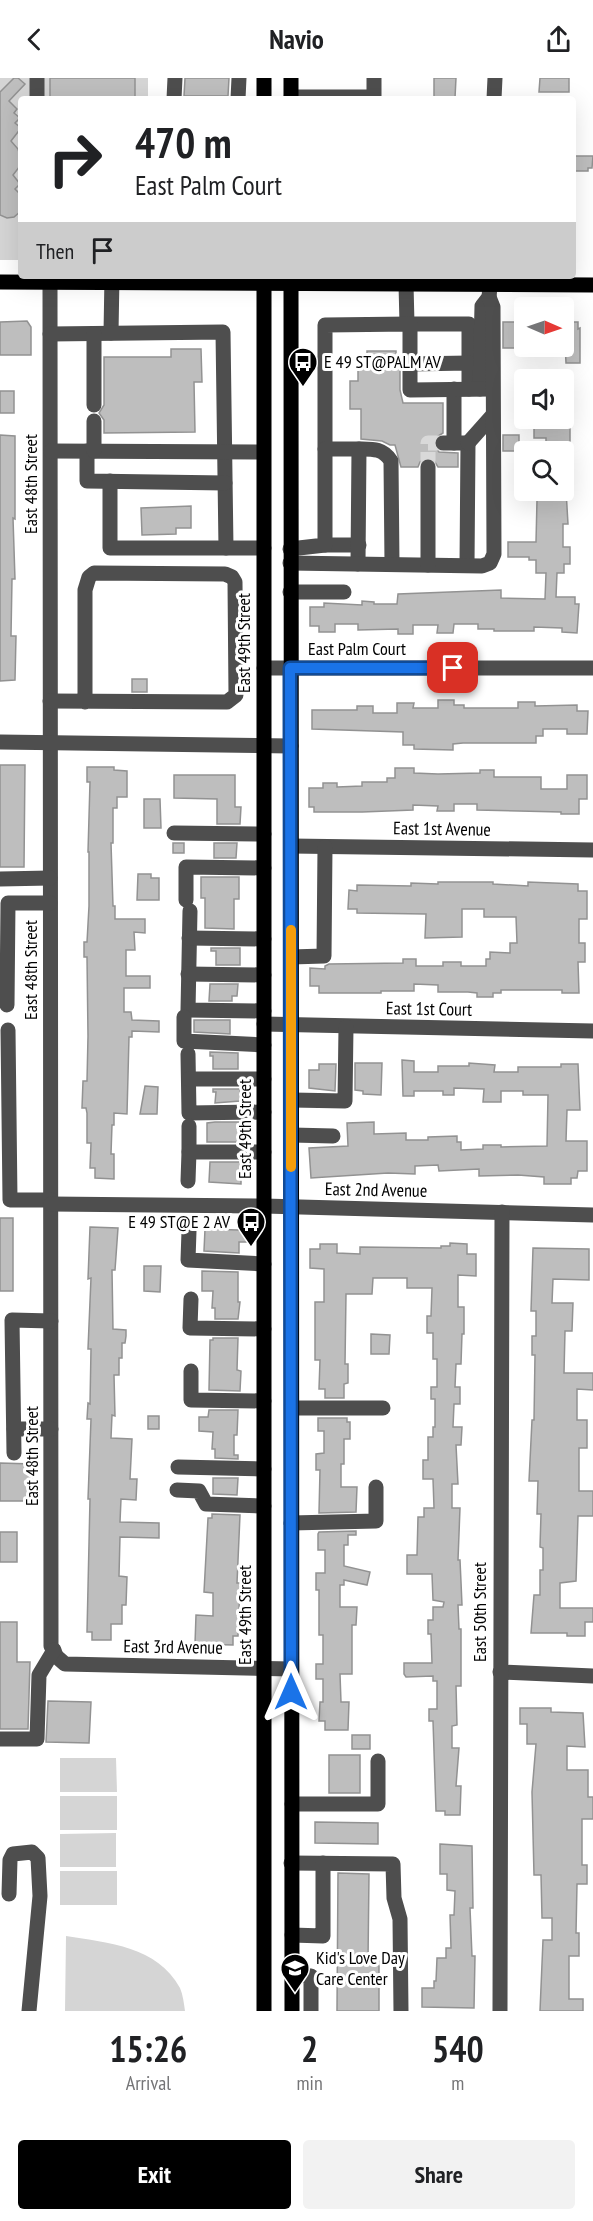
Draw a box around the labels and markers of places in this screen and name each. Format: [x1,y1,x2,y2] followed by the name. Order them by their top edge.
[287,346,319,388] bus stop icon: E 49 ST@PALM AV
[324,350,441,373] place label: E 49 ST@PALM AV
[427,642,478,693] pin
[235,1206,267,1248] bus stop icon: E 49 ST@E 2 AV
[128,1210,231,1233] place label: E 49 ST@E 2 AV
[316,1946,405,1990] place label: Kid's Love Day Care Center
[279,1952,311,1994] school or university icon: Kid's Love Day Care Center

